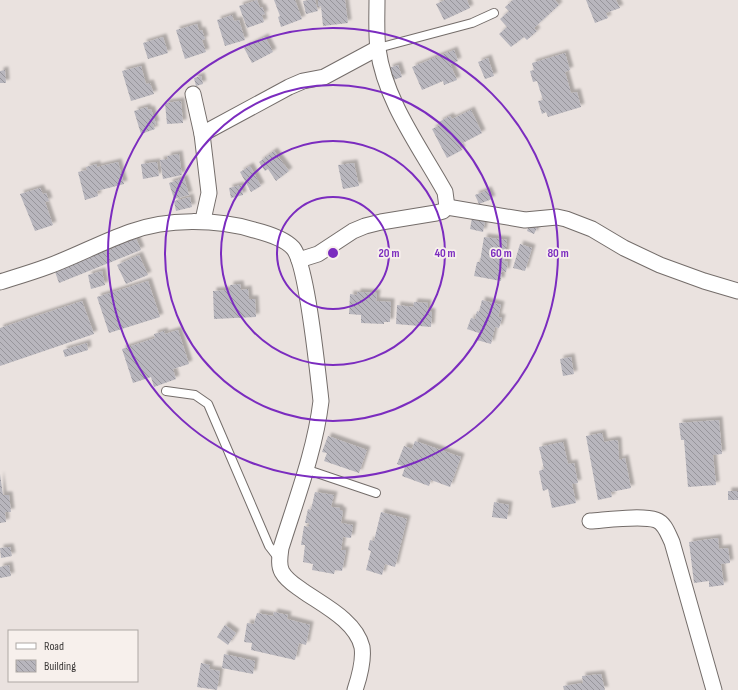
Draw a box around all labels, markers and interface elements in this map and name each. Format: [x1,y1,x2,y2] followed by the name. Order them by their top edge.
[326,246,340,260] centre of rings
[379,246,399,261] text: 20 m
[434,246,456,261] text: 40 m
[490,246,512,261] text: 60 m
[547,246,569,261] text: 80 m
[8,630,138,682] legend
[44,639,64,654] text: Road
[44,659,76,674] text: Building

